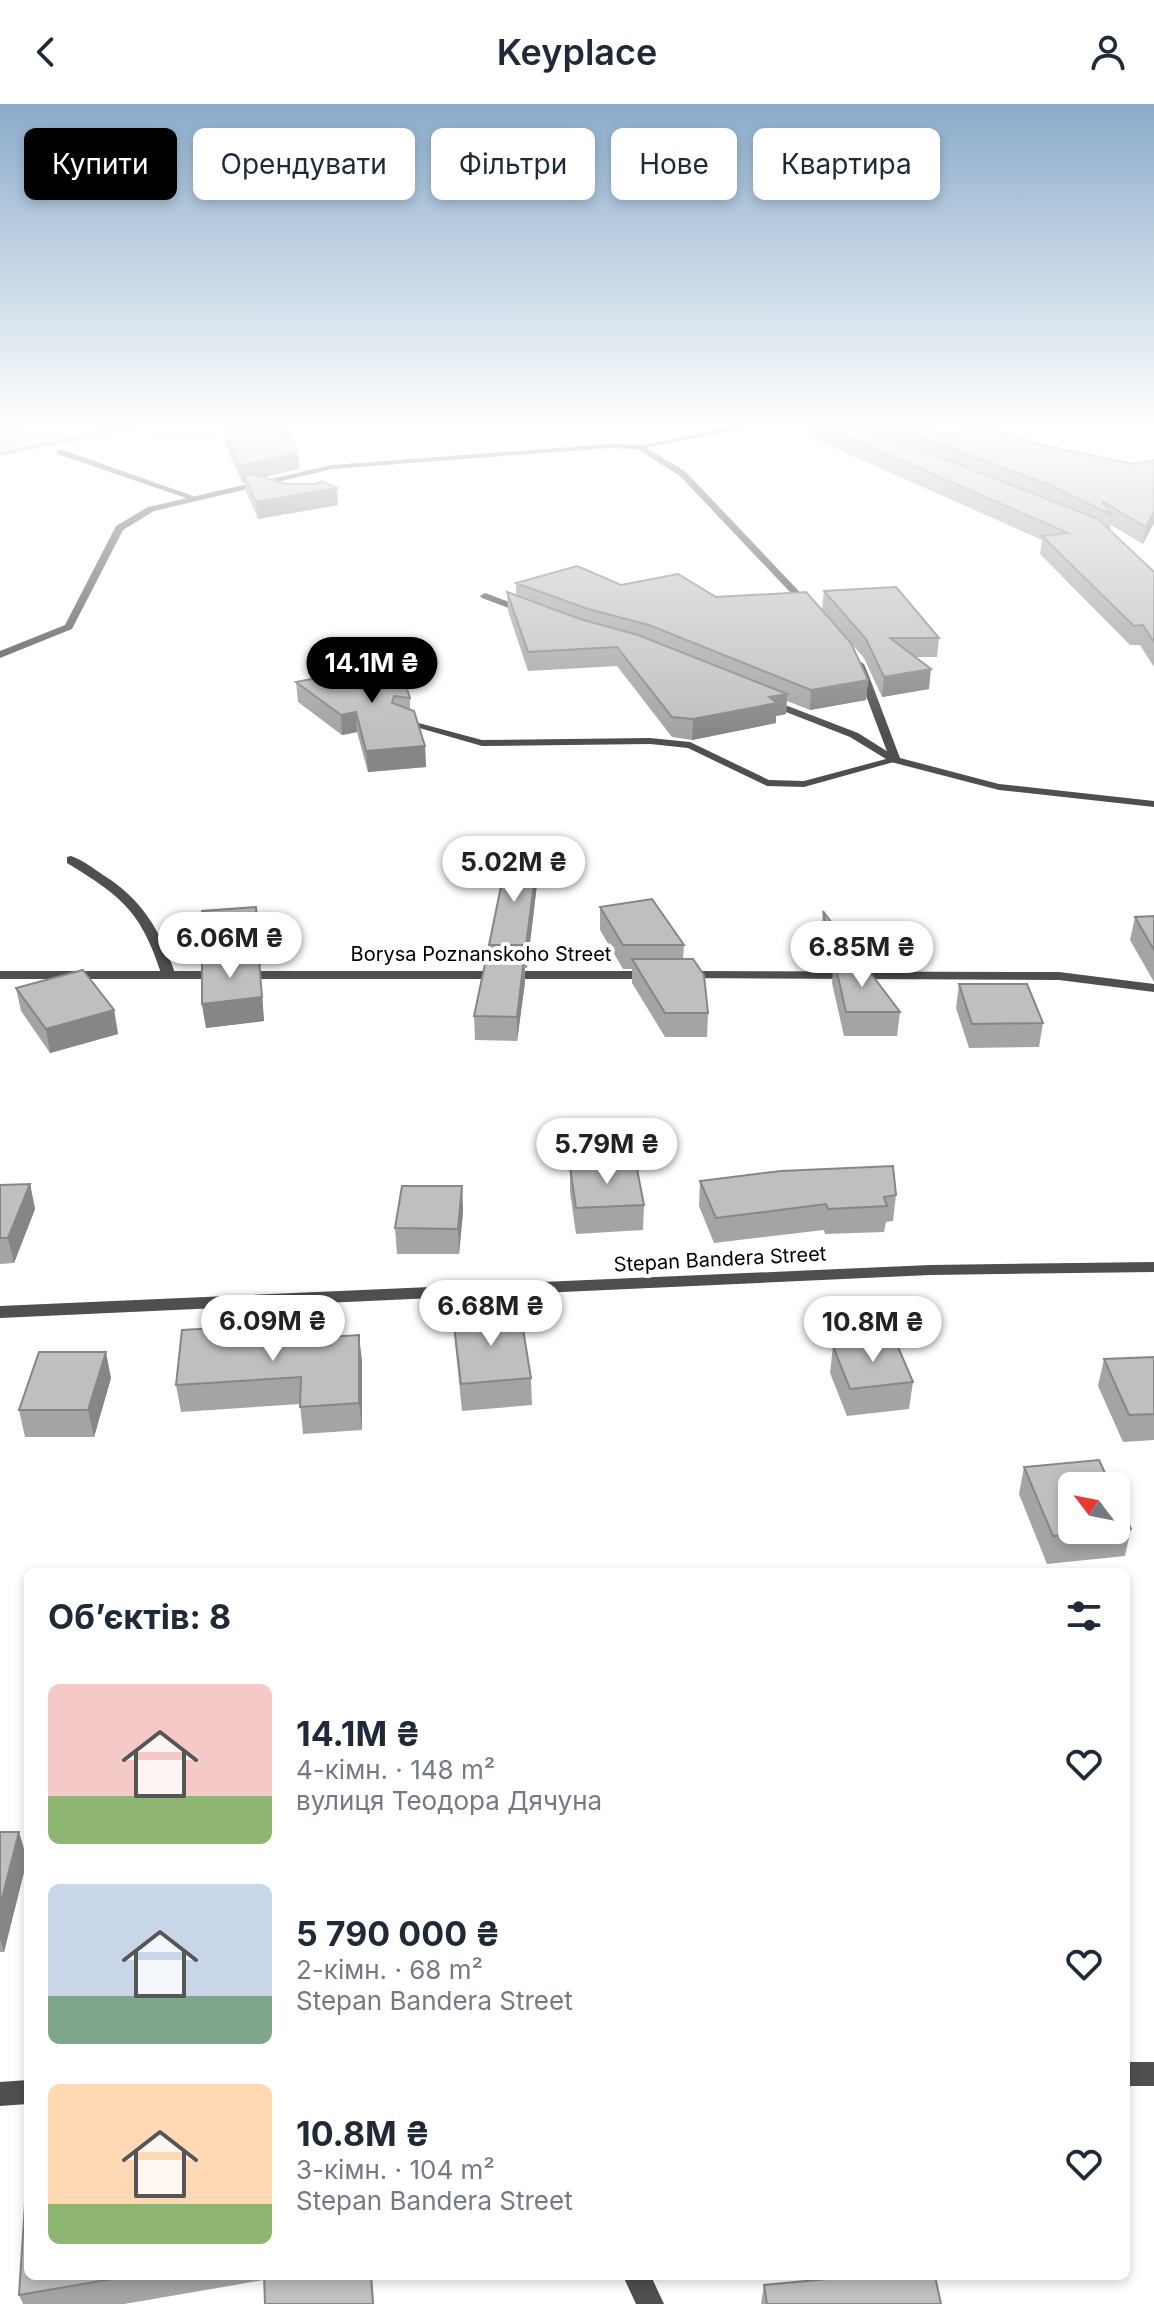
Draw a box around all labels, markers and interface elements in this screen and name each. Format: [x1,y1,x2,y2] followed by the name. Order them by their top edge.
[24,30,68,74] icon: back
[497,30,657,74] text: Keyplace
[1086,30,1130,74] icon: person
[24,128,177,200] chip: Купити
[193,128,415,200] chip: Орендувати
[431,128,595,200] chip: Фільтри
[611,128,737,200] chip: Нове
[753,128,940,200] chip: Квартира
[298,637,446,705] pin: 14.1M ₴
[324,647,420,678] text: 14.1M ₴
[440,836,588,904] pin: 5.02M ₴
[460,846,568,877] text: 5.02M ₴
[156,912,304,980] pin: 6.06M ₴
[788,921,936,989] pin: 6.85M ₴
[176,922,284,953] text: 6.06M ₴
[808,931,916,962] text: 6.85M ₴
[351,942,612,966] street label: Borysa Poznanskoho Street
[533,1118,681,1186] pin: 5.79M ₴
[554,1128,660,1159] text: 5.79M ₴
[613,1241,827,1277] street label: Stepan Bandera Street
[417,1280,565,1348] pin: 6.68M ₴
[437,1290,545,1321] text: 6.68M ₴
[199,1295,347,1363] pin: 6.09M ₴
[799,1296,947,1364] pin: 10.8M ₴
[219,1305,327,1336] text: 6.09M ₴
[822,1306,924,1337] text: 10.8M ₴
[1058,1472,1130,1544] north arrow
[1058,1472,1130,1544] map controls
[1062,1594,1106,1638] icon: filters
[48,1596,231,1637] text: Об’єктів: 8
[296,1713,420,1754] text: 14.1M ₴
[112,1716,208,1812] icon: home
[1062,1742,1106,1786] icon: heart
[296,1754,495,1785] text: 4-кімн. · 148 m²
[296,1785,602,1816] text: вулиця Теодора Дячуна
[296,1913,500,1954] text: 5 790 000 ₴
[112,1916,208,2012] icon: home
[1062,1942,1106,1986] icon: heart
[296,1954,483,1985] text: 2-кімн. · 68 m²
[296,1985,573,2016] text: Stepan Bandera Street
[296,2113,430,2154] text: 10.8M ₴
[112,2116,208,2212] icon: home
[1062,2142,1106,2186] icon: heart
[296,2154,495,2185] text: 3-кімн. · 104 m²
[296,2185,573,2216] text: Stepan Bandera Street

